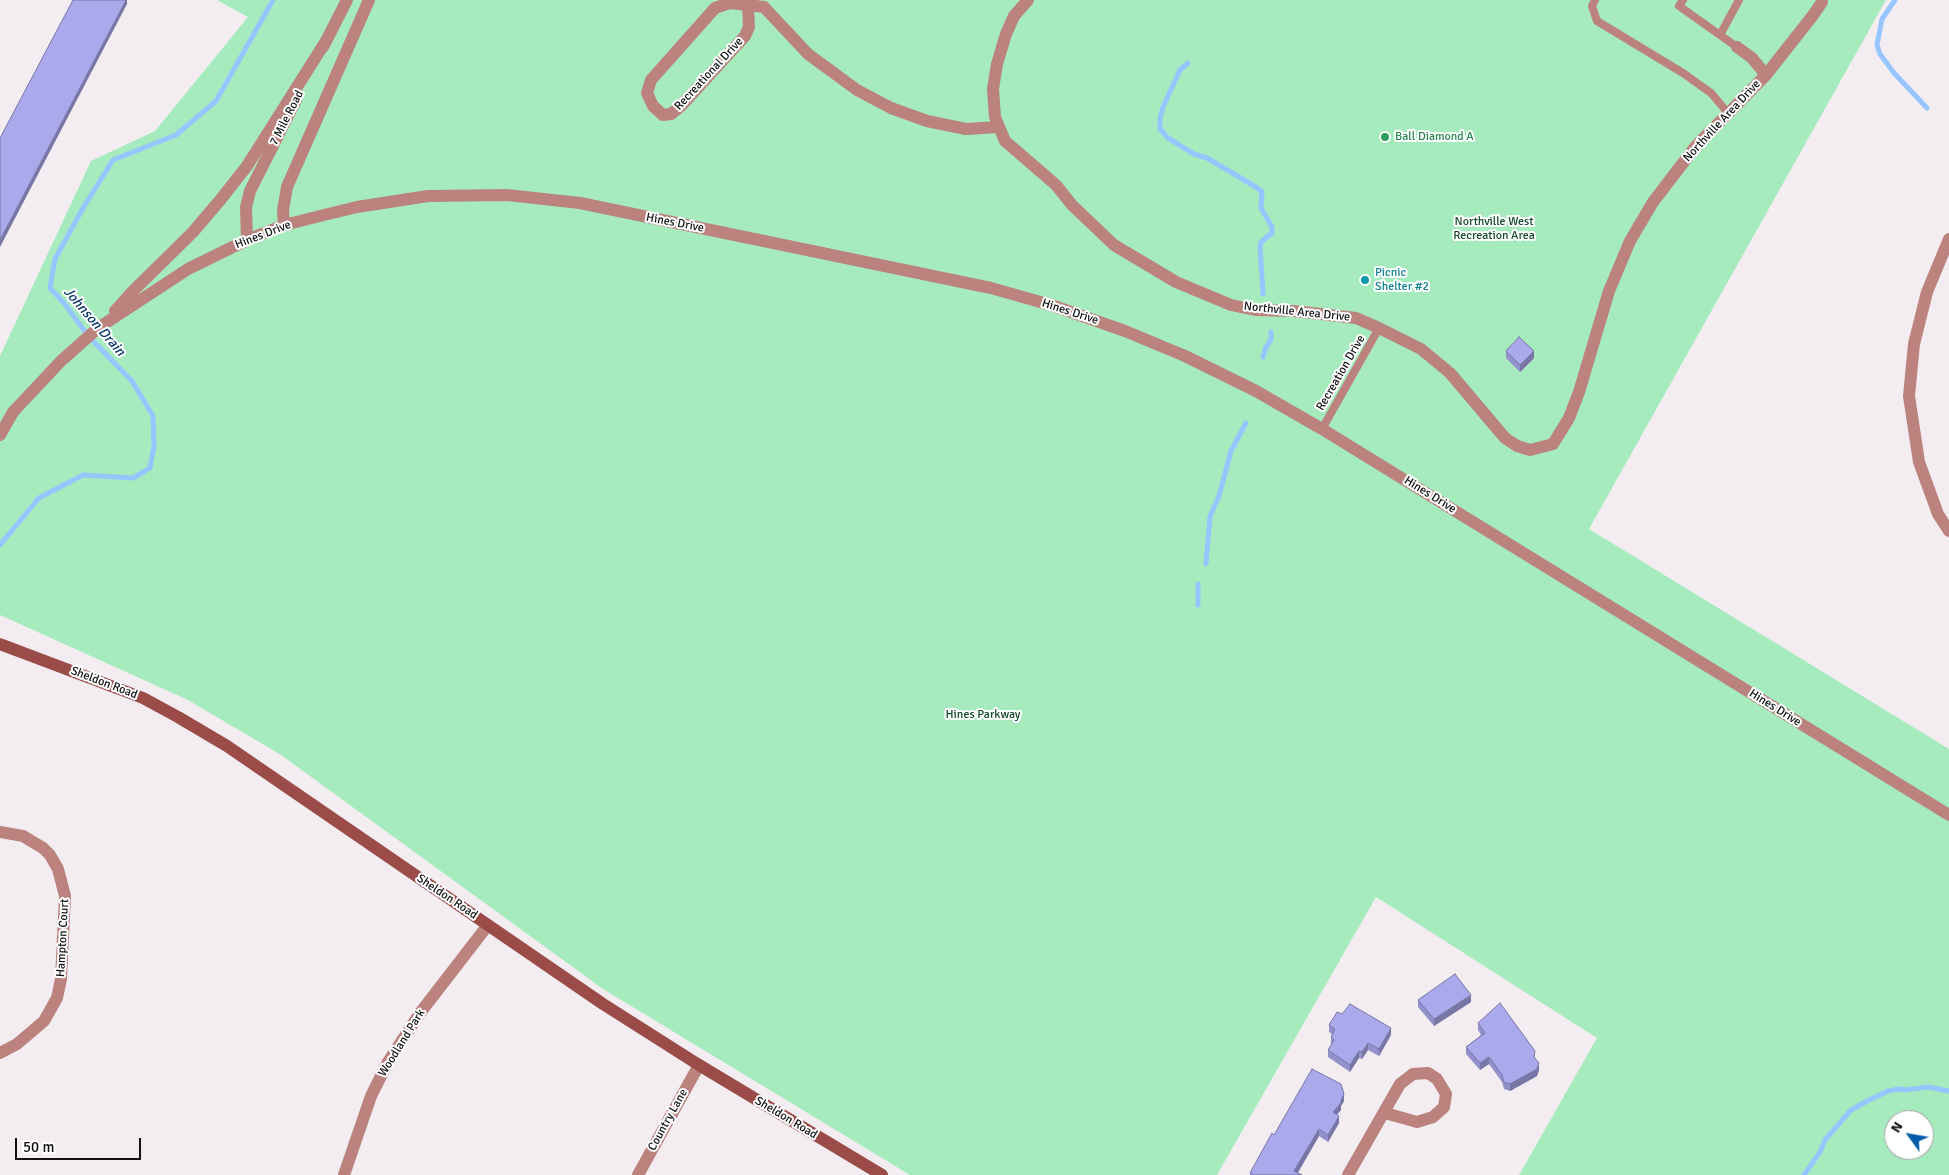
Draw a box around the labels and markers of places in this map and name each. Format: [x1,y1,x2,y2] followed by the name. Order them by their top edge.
[1395,130,1474,144] place label: Ball Diamond A
[1379,131,1391,143] marker: Ball Diamond A
[1375,266,1429,294] place label: Picnic Shelter #2
[1359,274,1371,286] marker: Picnic Shelter #2

